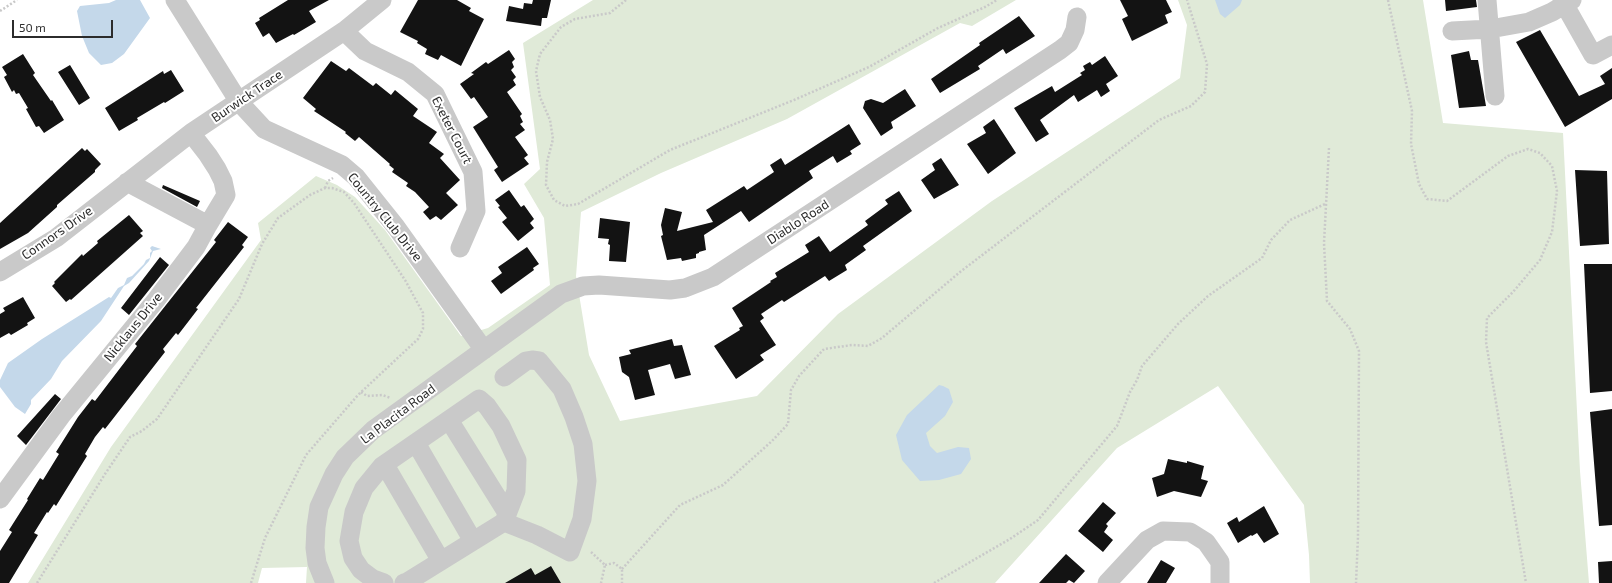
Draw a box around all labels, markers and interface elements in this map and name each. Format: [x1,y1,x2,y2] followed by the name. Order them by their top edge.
[14,12,115,38] scale bar
[19,20,46,34] text: 50 m
[208,66,286,126] street label: Burwick Trace
[428,94,476,166] street label: Exeter Court
[344,170,426,264] street label: Country Club Drive
[764,196,832,248] street label: Diablo Road
[19,203,95,263] street label: Connors Drive
[100,289,166,365] street label: Nicklaus Drive
[357,381,439,447] street label: La Placita Road

